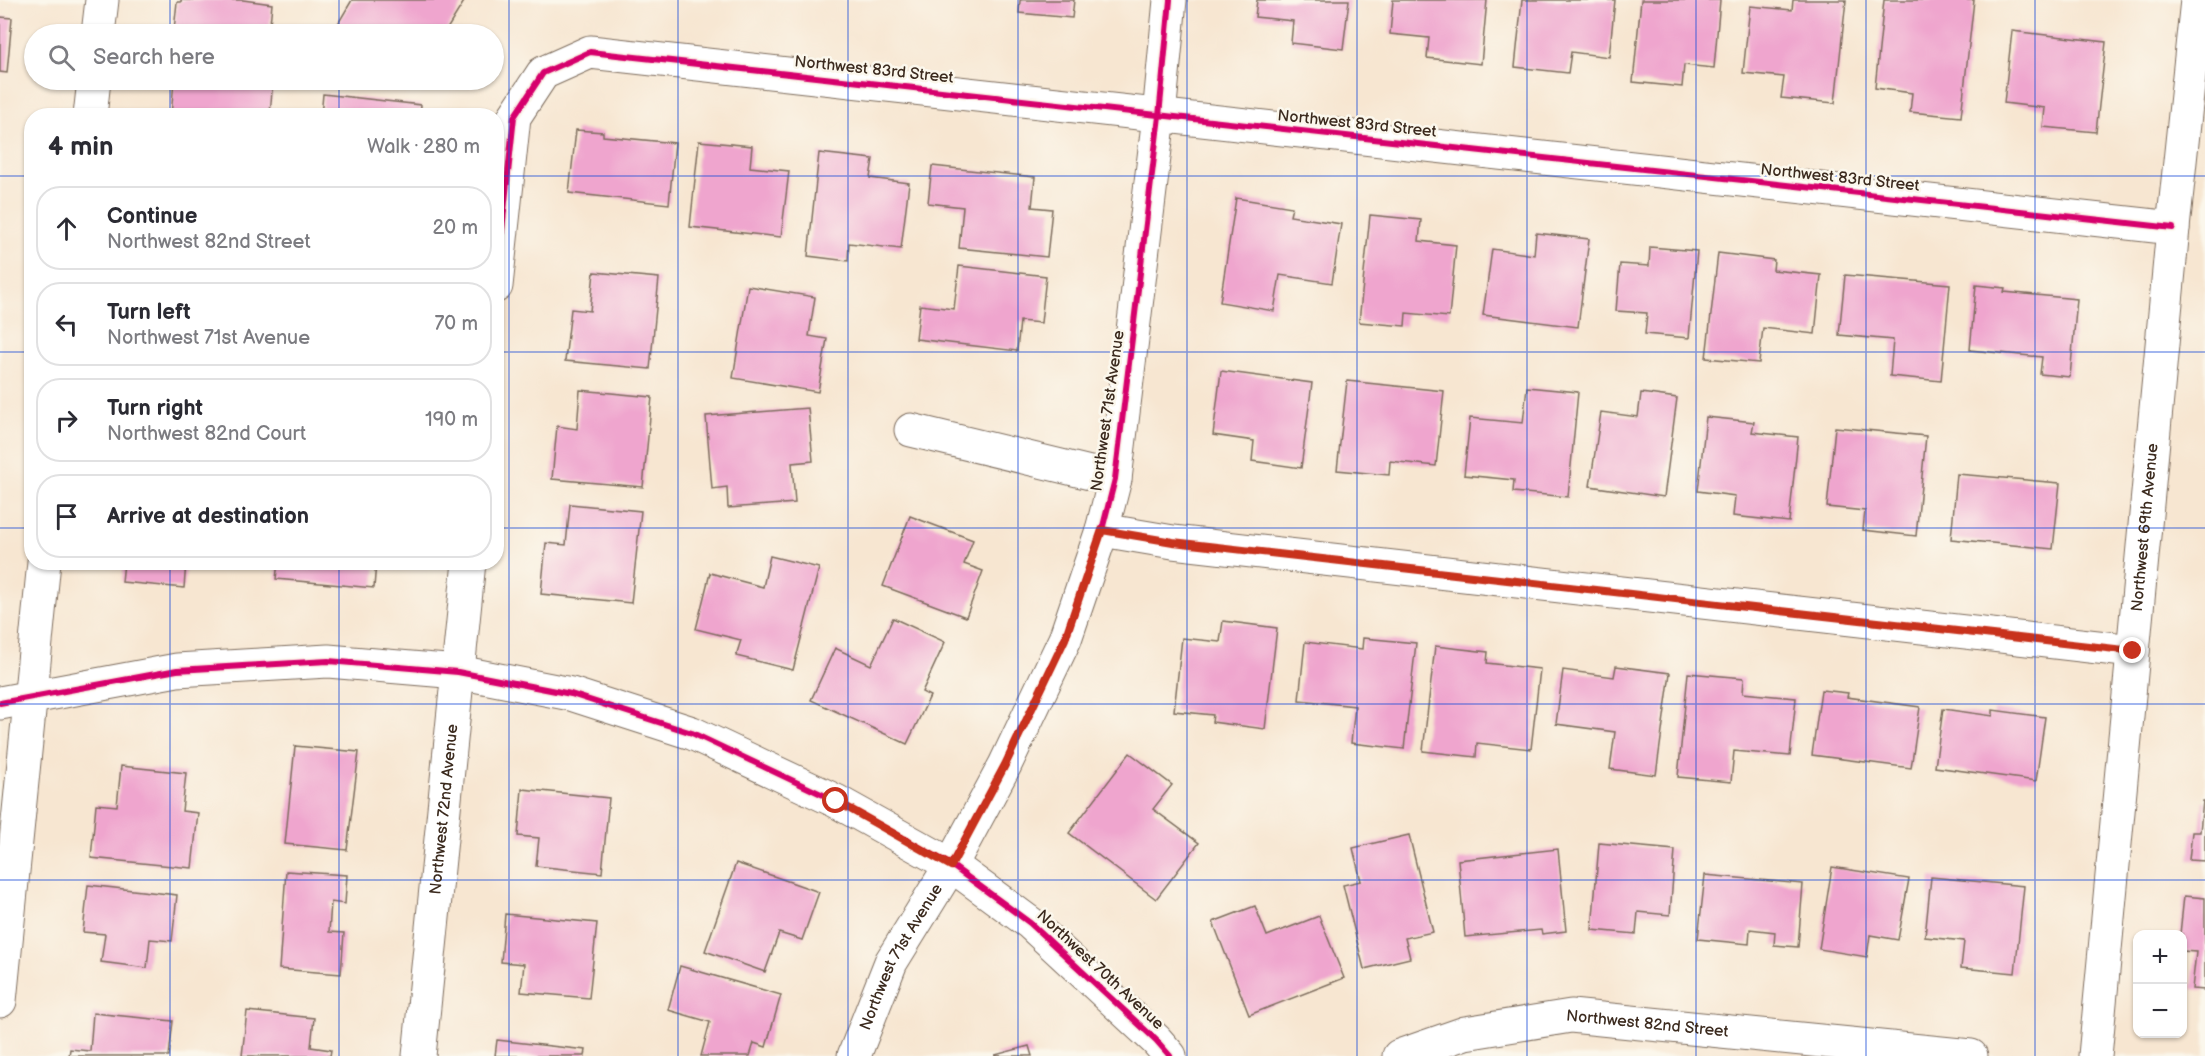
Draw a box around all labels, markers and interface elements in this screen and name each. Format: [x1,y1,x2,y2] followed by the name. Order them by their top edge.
[24,24,504,90] search box
[45,41,78,74] icon: search
[93,44,215,71] text: Search here
[794,52,954,88] street label: Northwest 83rd Street
[1277,106,1437,142] street label: Northwest 83rd Street
[48,132,113,163] text: 4 min
[367,135,480,159] text: Walk · 280 m
[1760,160,1920,196] street label: Northwest 83rd Street
[107,203,197,230] text: Continue
[50,212,83,245] icon: ahead
[433,216,478,240] text: 20 m
[107,230,311,254] text: Northwest 82nd Street
[107,299,191,326] text: Turn left
[50,308,83,341] icon: left
[434,312,478,336] text: 70 m
[107,326,310,350] text: Northwest 71st Avenue
[1087,329,1129,493] street label: Northwest 71st Avenue
[107,395,203,422] text: Turn right
[50,404,83,437] icon: right
[425,408,478,432] text: 190 m
[107,422,306,446] text: Northwest 82nd Court
[2127,442,2162,612] street label: Northwest 69th Avenue
[50,500,83,533] icon: arrive
[107,503,309,530] text: Arrive at destination
[2119,637,2145,663] route end
[426,723,462,895] street label: Northwest 72nd Avenue
[822,787,848,813] route start
[856,880,947,1033] street label: Northwest 71st Avenue
[1033,906,1168,1034] street label: Northwest 70th Avenue
[2133,930,2187,1038] map controls
[2133,930,2187,984] button: +
[2133,984,2187,1038] button: −
[1565,1006,1730,1041] street label: Northwest 82nd Street

